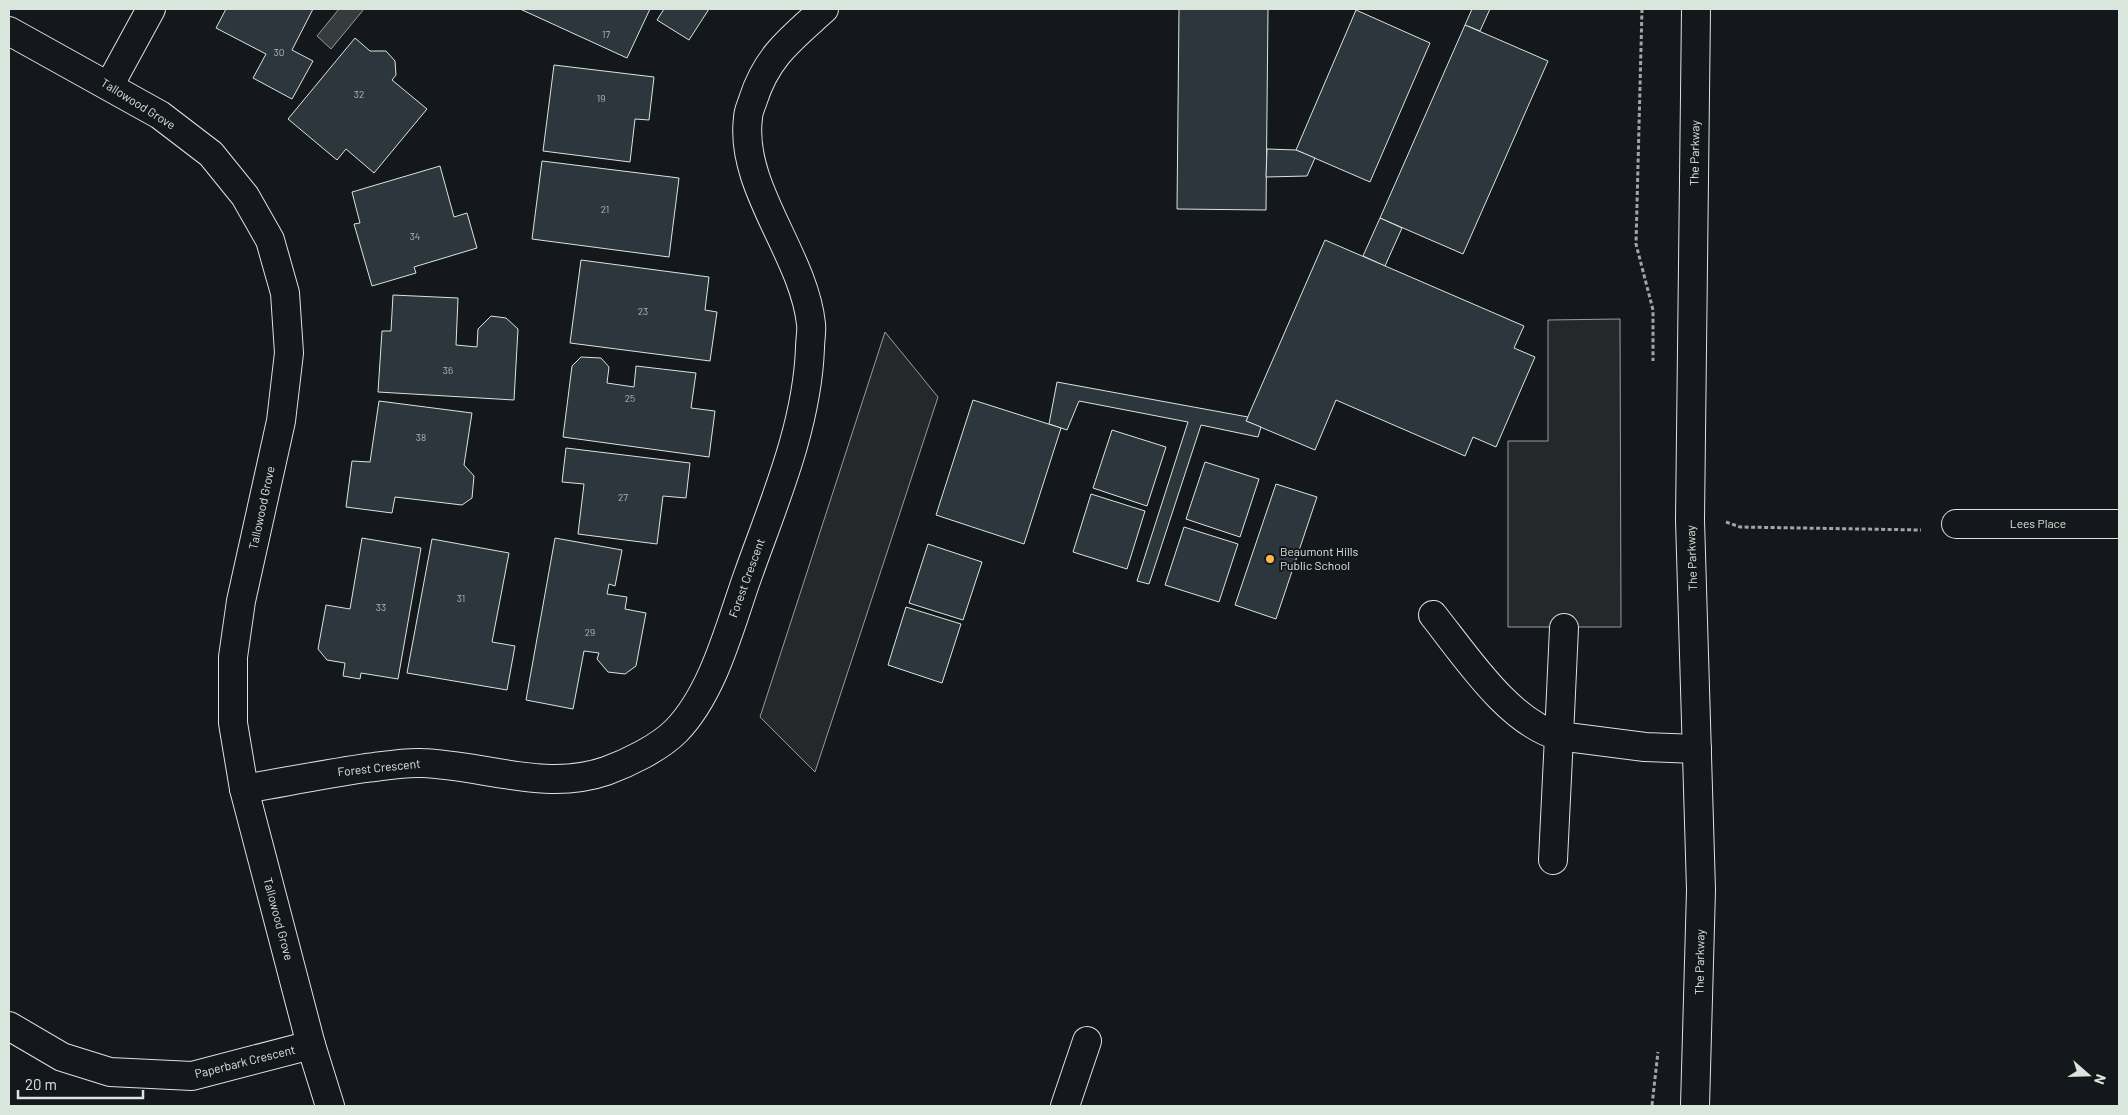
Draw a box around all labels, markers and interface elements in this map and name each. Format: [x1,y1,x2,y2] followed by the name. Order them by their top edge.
[602,28,610,40] house number: 17
[274,46,284,58] house number: 30
[99,75,178,132] street label: Tallowood Grove
[354,88,364,100] house number: 32
[597,92,605,104] house number: 19
[1686,120,1702,186] street label: The Parkway
[601,203,609,215] house number: 21
[410,230,420,242] house number: 34
[638,305,648,317] house number: 23
[443,364,453,376] house number: 36
[625,392,635,404] house number: 25
[416,431,426,443] house number: 38
[245,465,277,551] street label: Tallowood Grove
[618,491,628,503] house number: 27
[2010,516,2066,530] street label: Lees Place
[1683,524,1699,591] street label: The Parkway
[725,536,767,619] street label: Forest Crescent
[1280,544,1358,572] place label: Beaumont Hills Public School
[1264,553,1276,565] marker: Beaumont Hills Public School
[457,592,465,604] house number: 31
[376,601,386,613] house number: 33
[585,626,595,638] house number: 29
[337,756,421,778] street label: Forest Crescent
[261,876,297,962] street label: Tallowood Grove
[1691,929,1707,995] street label: The Parkway
[193,1042,296,1080] street label: Paperbark Crescent
[2063,1050,2113,1100] north arrow
[18,1068,142,1100] scale bar
[2091,1072,2110,1087] text: N
[25,1075,57,1093] text: 20 m

